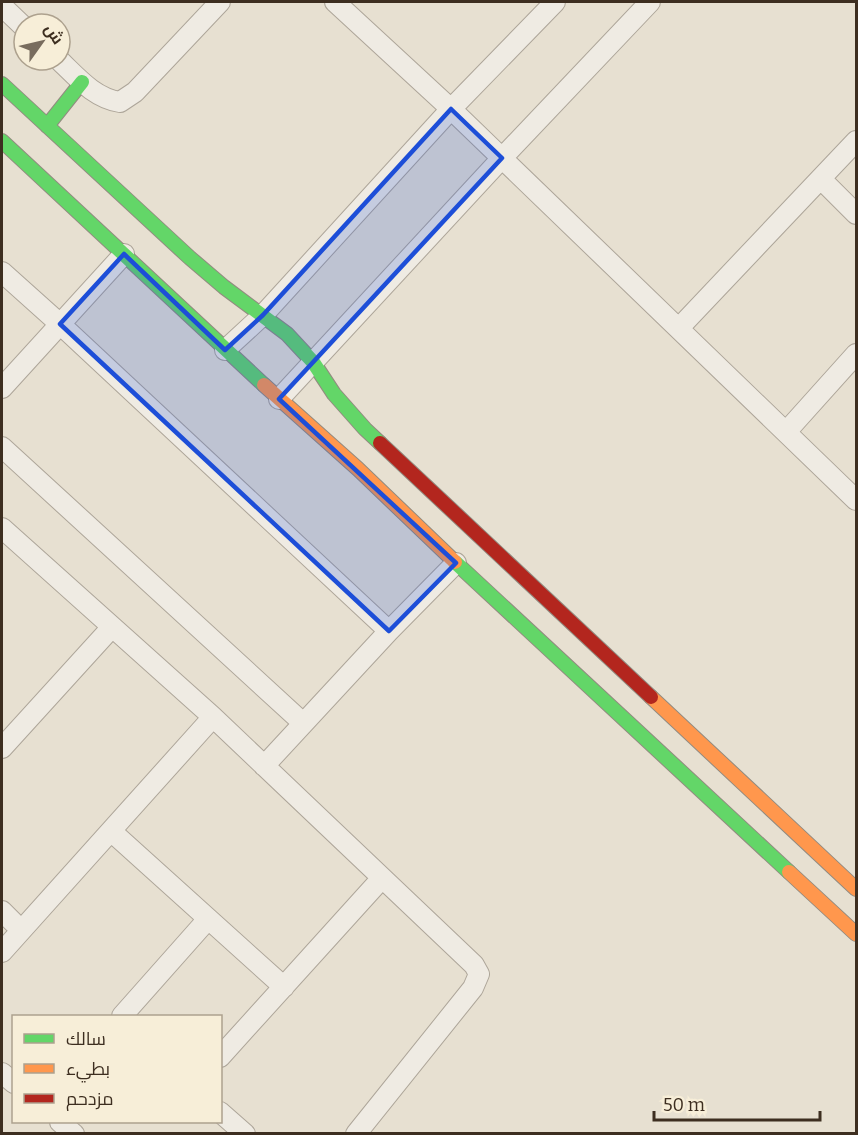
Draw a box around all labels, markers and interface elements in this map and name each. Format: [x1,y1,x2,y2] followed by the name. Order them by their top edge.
[12,12,72,72] north arrow
[40,20,68,48] text: ش
[12,1015,222,1123] legend
[66,1028,106,1050] text: سالك
[66,1058,110,1083] text: بطيء
[654,1084,820,1122] scale bar
[66,1088,114,1111] text: مزدحم
[663,1094,705,1116] text: 50 m

